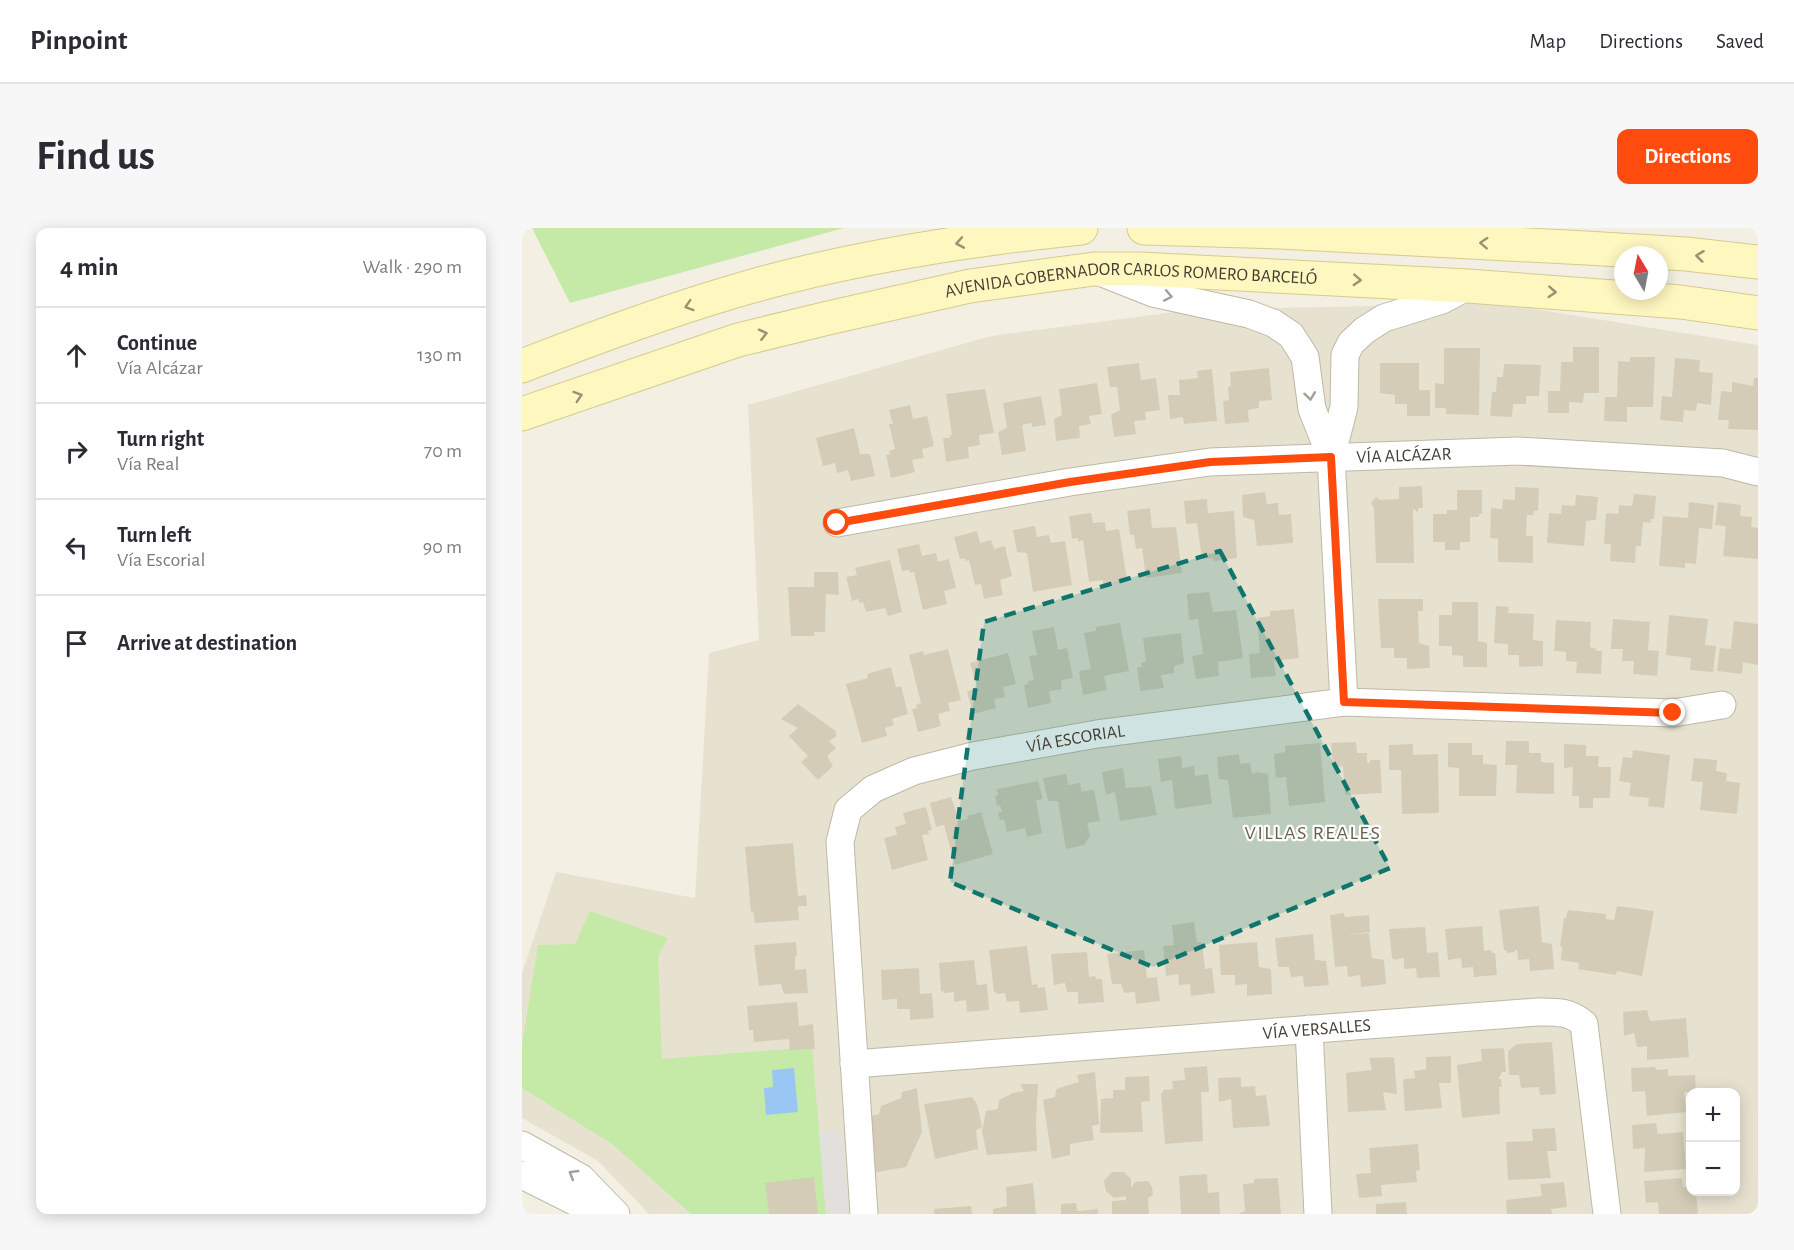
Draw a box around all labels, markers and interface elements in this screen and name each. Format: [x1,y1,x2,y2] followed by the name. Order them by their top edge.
[30,27,128,55] text: Pinpoint
[1530,31,1566,52] text: Map
[1599,31,1683,52] text: Directions
[1716,31,1764,52] text: Saved
[1617,129,1758,184] button: Directions
[36,135,155,177] text: Find us
[956,236,966,249] one-way arrow
[1480,236,1489,249] one-way arrow
[1614,246,1668,300] north arrow
[1695,250,1704,262] one-way arrow
[60,254,119,280] text: 4 min
[362,257,462,277] text: Walk · 290 m
[943,260,1318,301] street label: AVENIDA GOBERNADOR CARLOS ROMERO BARCELÓ
[1353,274,1362,287] one-way arrow
[1547,286,1556,299] one-way arrow
[1163,289,1173,302] one-way arrow
[684,299,695,311] one-way arrow
[757,329,767,342] one-way arrow
[117,332,197,354] text: Continue
[60,339,93,372] icon: ahead
[417,345,462,365] text: 130 m
[117,358,203,378] text: Vía Alcázar
[572,390,583,403] one-way arrow
[1303,391,1316,400] one-way arrow
[117,428,204,450] text: Turn right
[60,435,93,468] icon: right
[424,441,462,461] text: 70 m
[1356,443,1452,467] street label: VÍA ALCÁZAR
[117,454,179,474] text: Vía Real
[823,509,849,535] route start
[117,524,191,546] text: Turn left
[60,531,93,564] icon: left
[423,537,462,557] text: 90 m
[117,550,206,570] text: Vía Escorial
[60,627,93,660] icon: arrive
[117,632,297,654] text: Arrive at destination
[1659,699,1685,725] route end
[1025,722,1126,756] street label: VÍA ESCORIAL
[1245,823,1381,843] district label: VILLAS REALES
[1262,1017,1371,1043] street label: VÍA VERSALLES
[1686,1088,1740,1196] map controls
[1686,1088,1740,1142] button: +
[1686,1142,1740,1196] button: −
[569,1170,579,1182] one-way arrow

